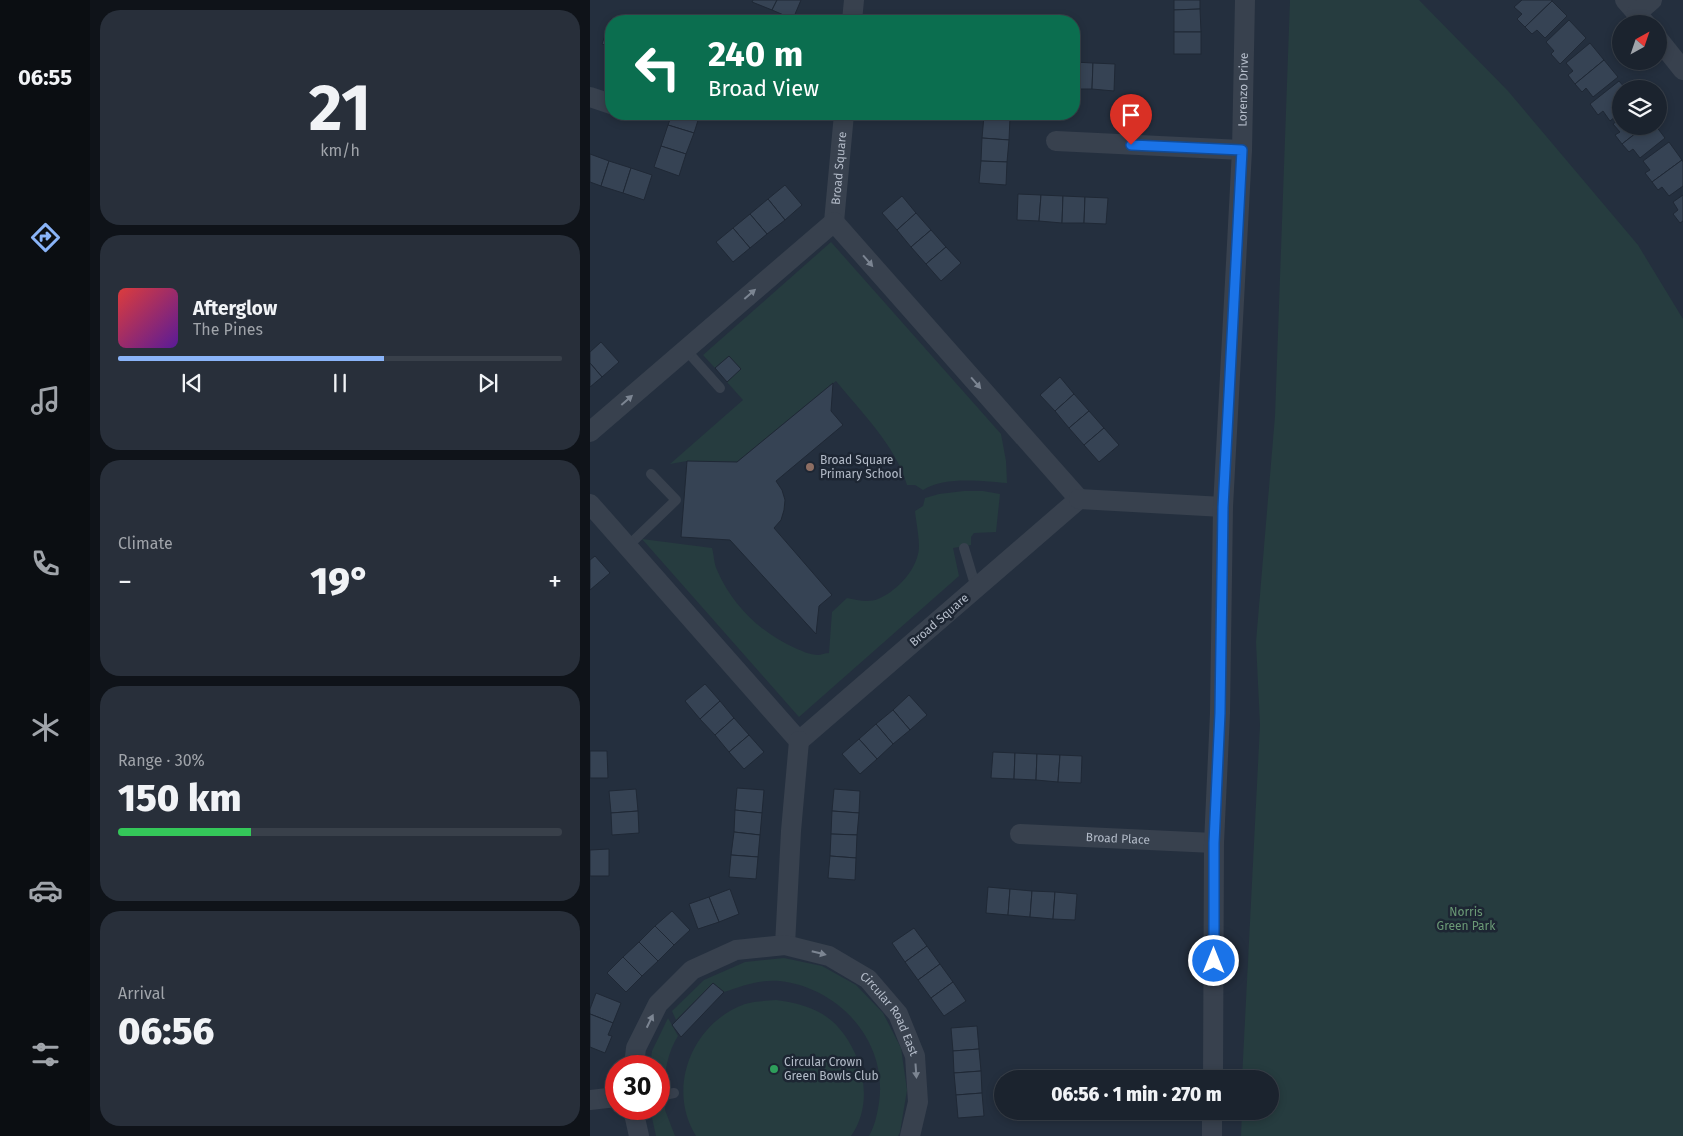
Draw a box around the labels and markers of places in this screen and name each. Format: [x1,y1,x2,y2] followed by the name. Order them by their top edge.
[1110,94,1152,145] pin
[820,453,903,481] place label: Broad Square Primary School
[804,461,816,473] marker: Broad Square Primary School
[784,1055,879,1083] place label: Circular Crown Green Bowls Club
[768,1063,780,1075] marker: Circular Crown Green Bowls Club

